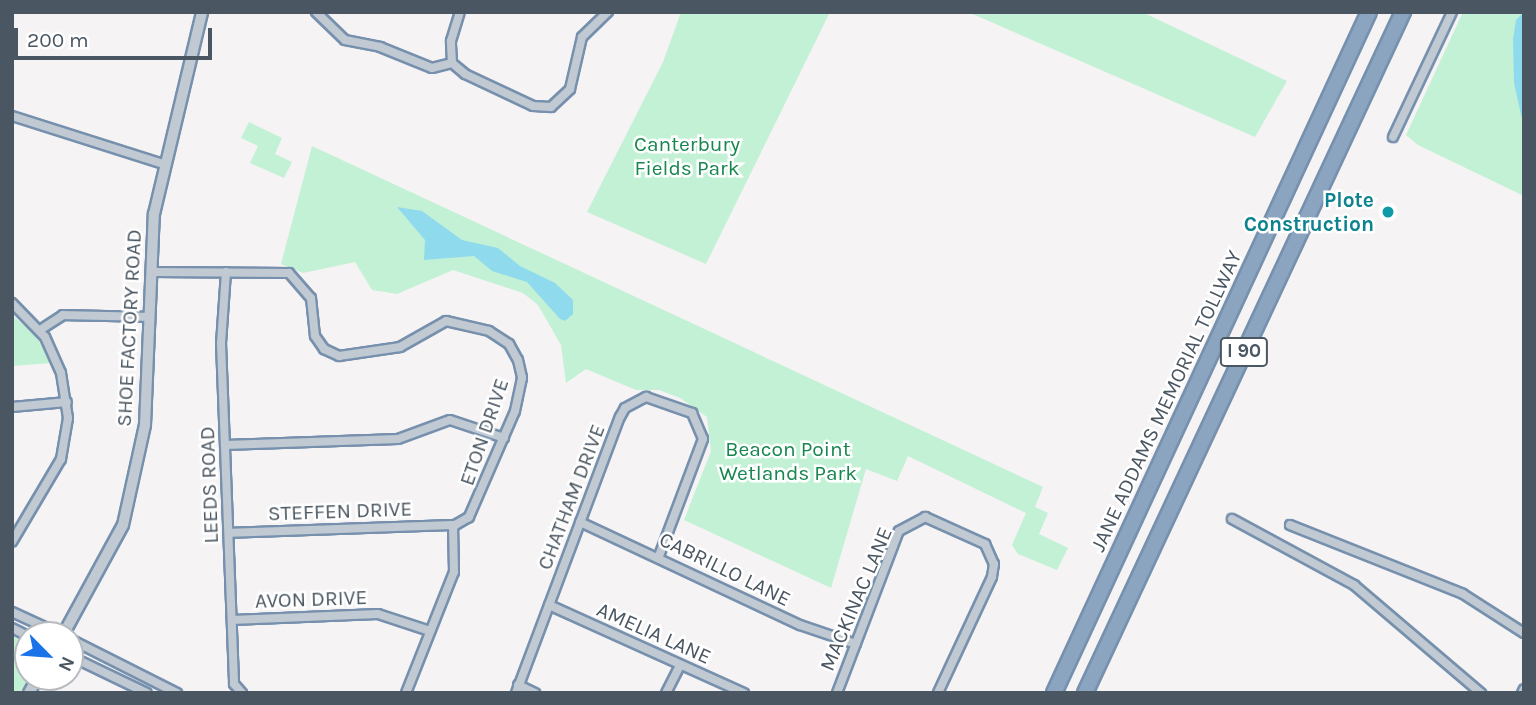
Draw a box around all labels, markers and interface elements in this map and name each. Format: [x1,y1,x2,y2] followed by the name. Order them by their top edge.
[18,14,215,58] scale bar
[27,28,89,52] text: 200 m
[634,131,740,181] park label: Canterbury Fields Park
[1244,187,1374,237] place label: Plote Construction
[1380,204,1396,220] marker: Plote Construction
[111,229,147,427] street label: SHOE FACTORY ROAD
[1085,246,1247,556] street label: JANE ADDAMS MEMORIAL TOLLWAY
[1220,336,1268,368] road number: I 90
[454,375,514,489] street label: ETON DRIVE
[532,421,610,573] street label: CHATHAM DRIVE
[194,426,224,544] street label: LEEDS ROAD
[719,436,857,486] park label: Beacon Point Wetlands Park
[267,496,413,526] street label: STEFFEN DRIVE
[814,523,898,675] street label: MACKINAC LANE
[655,526,795,612] street label: CABRILLO LANE
[254,584,368,614] street label: AVON DRIVE
[593,597,715,669] street label: AMELIA LANE
[14,621,84,691] north arrow
[53,653,79,675] text: N

